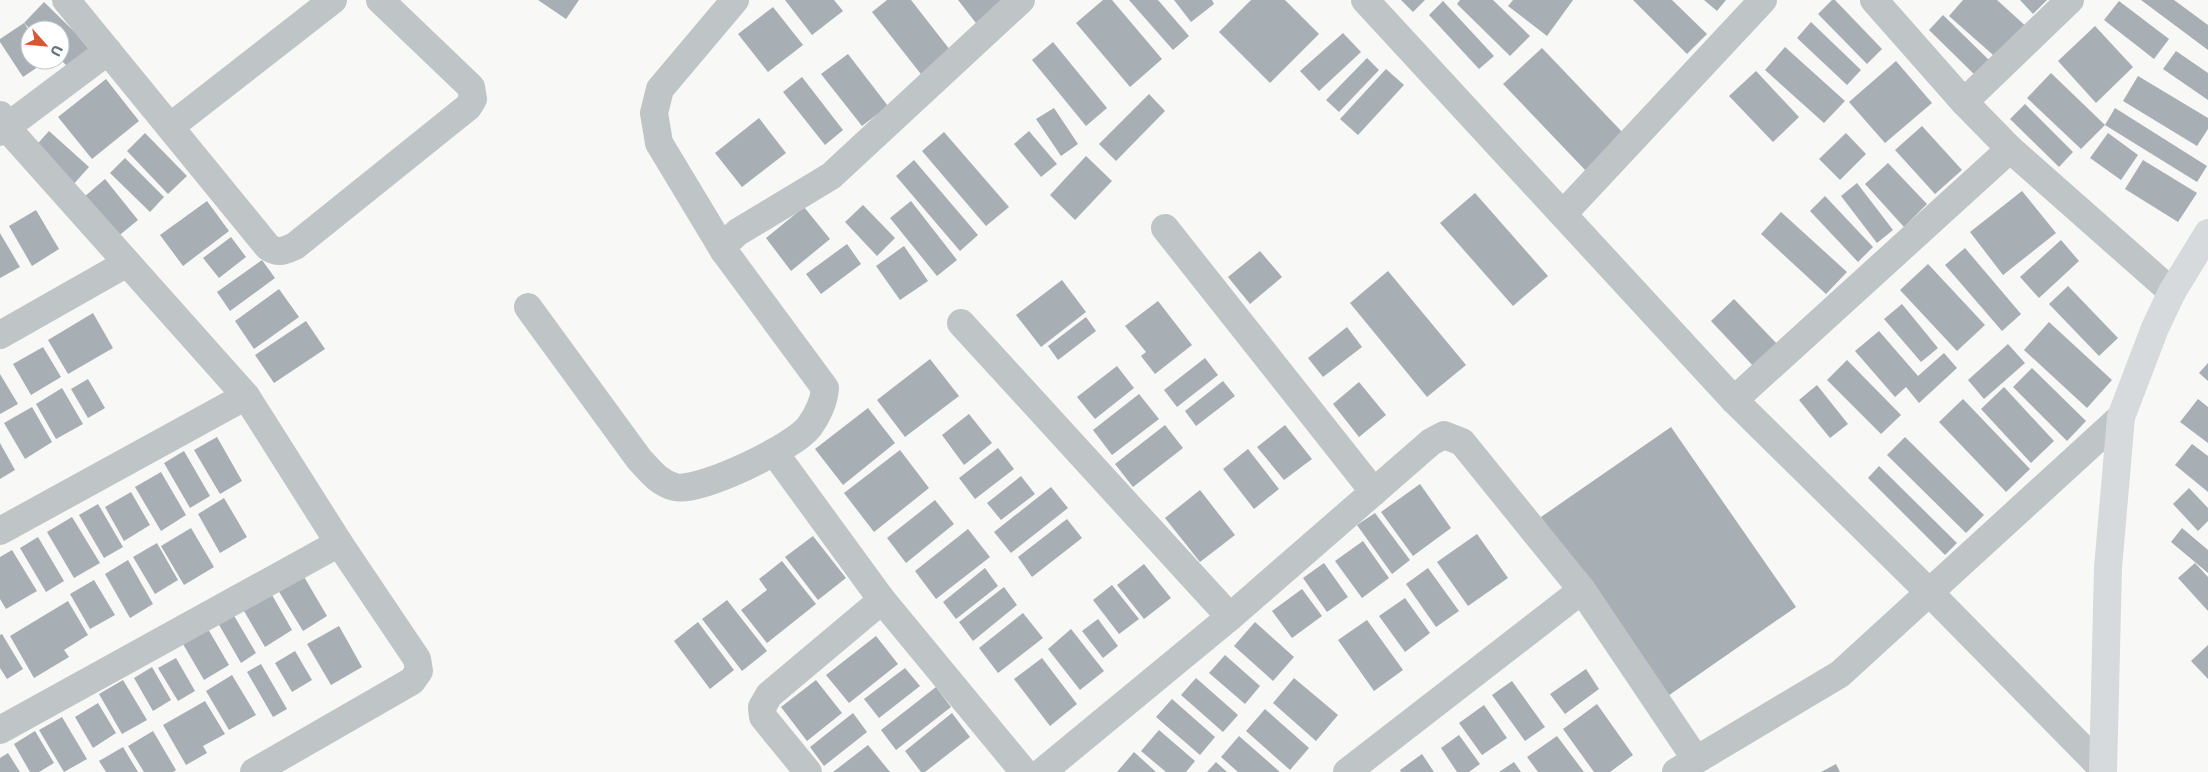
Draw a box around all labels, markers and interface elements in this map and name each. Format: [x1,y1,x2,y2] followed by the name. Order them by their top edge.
[20,20,70,70] north arrow
[47,43,67,60] text: U

